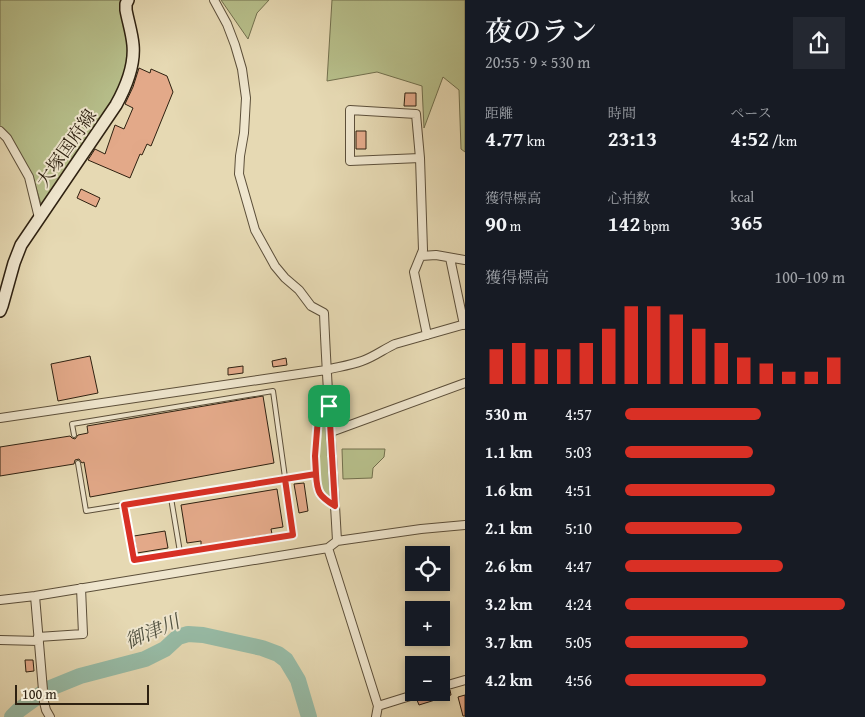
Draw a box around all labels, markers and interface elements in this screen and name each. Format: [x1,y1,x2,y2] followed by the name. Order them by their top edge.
[485,10,597,51] text: 夜のラン
[793,17,845,69] button: share
[485,50,590,74] text: 20:55 · 9 × 530 m
[29,103,103,193] street label: 大塚国府線
[485,103,513,123] text: 距離
[608,103,636,123] text: 時間
[730,103,772,123] text: ペース
[485,123,524,154] text: 4.77
[608,123,657,154] text: 23:13
[730,123,769,154] text: 4:52
[524,131,545,151] text: km
[769,131,797,151] text: /km
[730,187,754,207] text: kcal
[485,188,541,208] text: 獲得標高
[608,188,650,208] text: 心拍数
[730,207,763,238] text: 365
[485,208,507,239] text: 90
[608,208,640,239] text: 142
[507,216,521,236] text: m
[640,216,670,236] text: bpm
[485,265,549,289] text: 獲得標高
[775,265,845,289] text: 100–109 m
[308,385,350,427] pin
[315,392,343,420] icon: arrive
[485,402,527,426] text: 530 m
[565,402,592,426] text: 4:57
[485,440,532,464] text: 1.1 km
[565,440,592,464] text: 5:03
[485,478,532,502] text: 1.6 km
[565,478,592,502] text: 4:51
[485,516,532,540] text: 2.1 km
[565,516,592,540] text: 5:10
[405,546,450,701] map controls
[405,546,450,591] button: locate
[485,554,532,578] text: 2.6 km
[565,554,592,578] text: 4:47
[485,592,532,616] text: 3.2 km
[565,592,592,616] text: 4:24
[405,601,450,646] button: +
[120,606,186,655] water label: 御津川
[485,630,532,654] text: 3.7 km
[565,630,592,654] text: 5:05
[405,656,450,701] button: −
[485,668,532,692] text: 4.2 km
[565,668,592,692] text: 4:56
[15,682,149,705] scale bar
[22,684,57,704] text: 100 m

